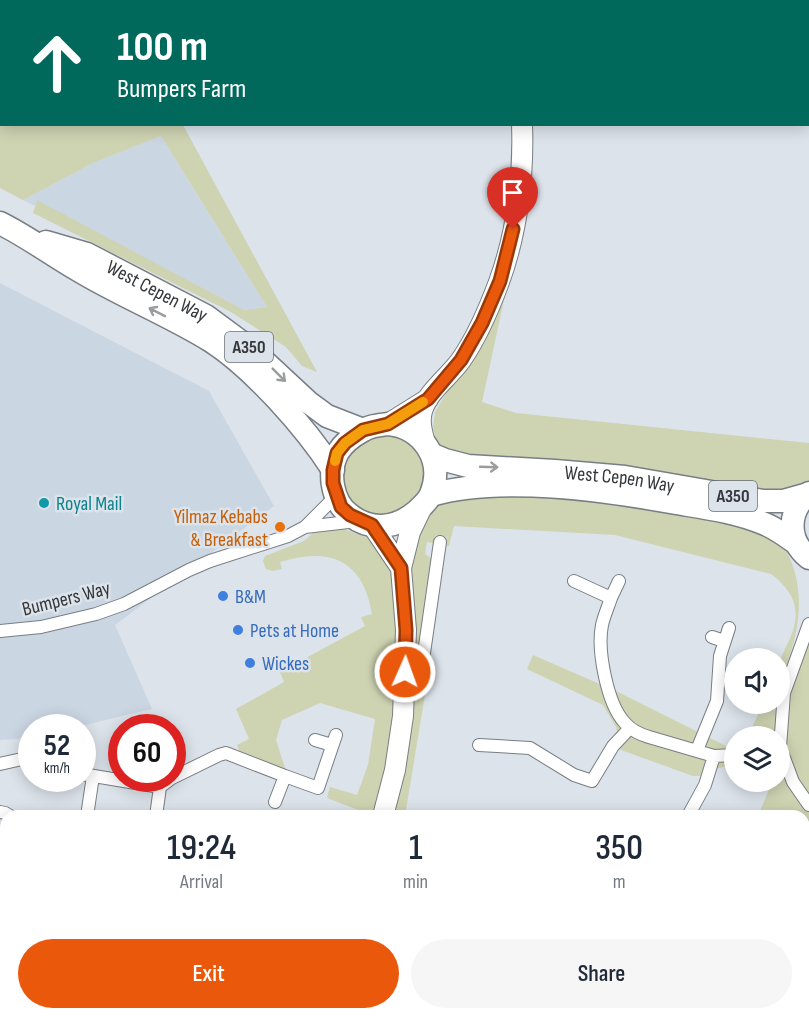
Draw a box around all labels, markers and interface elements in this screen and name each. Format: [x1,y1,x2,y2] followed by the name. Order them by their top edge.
[117,22,208,73] text: 100 m
[18,24,96,102] icon: ahead
[117,73,246,105] text: Bumpers Farm
[487,167,538,229] pin
[496,176,529,209] icon: arrive
[102,255,212,328] street label: West Cepen Way
[149,306,166,318] one-way arrow
[225,332,273,362] road number: A350
[272,368,287,383] one-way arrow
[564,461,677,498] street label: West Cepen Way
[478,462,498,473] one-way arrow
[709,481,757,511] road number: A350
[56,492,122,516] place label: Royal Mail
[37,496,51,510] marker: Royal Mail
[174,505,268,552] place label: Yilmaz Kebabs & Breakfast
[273,520,287,534] marker: Yilmaz Kebabs & Breakfast
[20,576,113,621] street label: Bumpers Way
[235,585,266,609] place label: B&M
[216,589,230,603] marker: B&M
[250,619,339,643] place label: Pets at Home
[231,623,245,637] marker: Pets at Home
[373,640,437,704] position arrow
[724,648,790,792] map controls
[724,648,790,714] button: sound
[262,652,309,676] place label: Wickes
[243,656,257,670] marker: Wickes
[108,714,186,792] speed limit sign: 60
[724,726,790,792] button: layers
[44,728,70,764] text: 52
[44,759,70,778] text: km/h
[167,827,236,870] text: 19:24
[409,827,422,870] text: 1
[595,827,643,870] text: 350
[180,870,223,894] text: Arrival
[403,870,428,894] text: min
[613,870,625,894] text: m
[18,939,399,1008] button: Exit
[411,939,792,1008] button: Share

